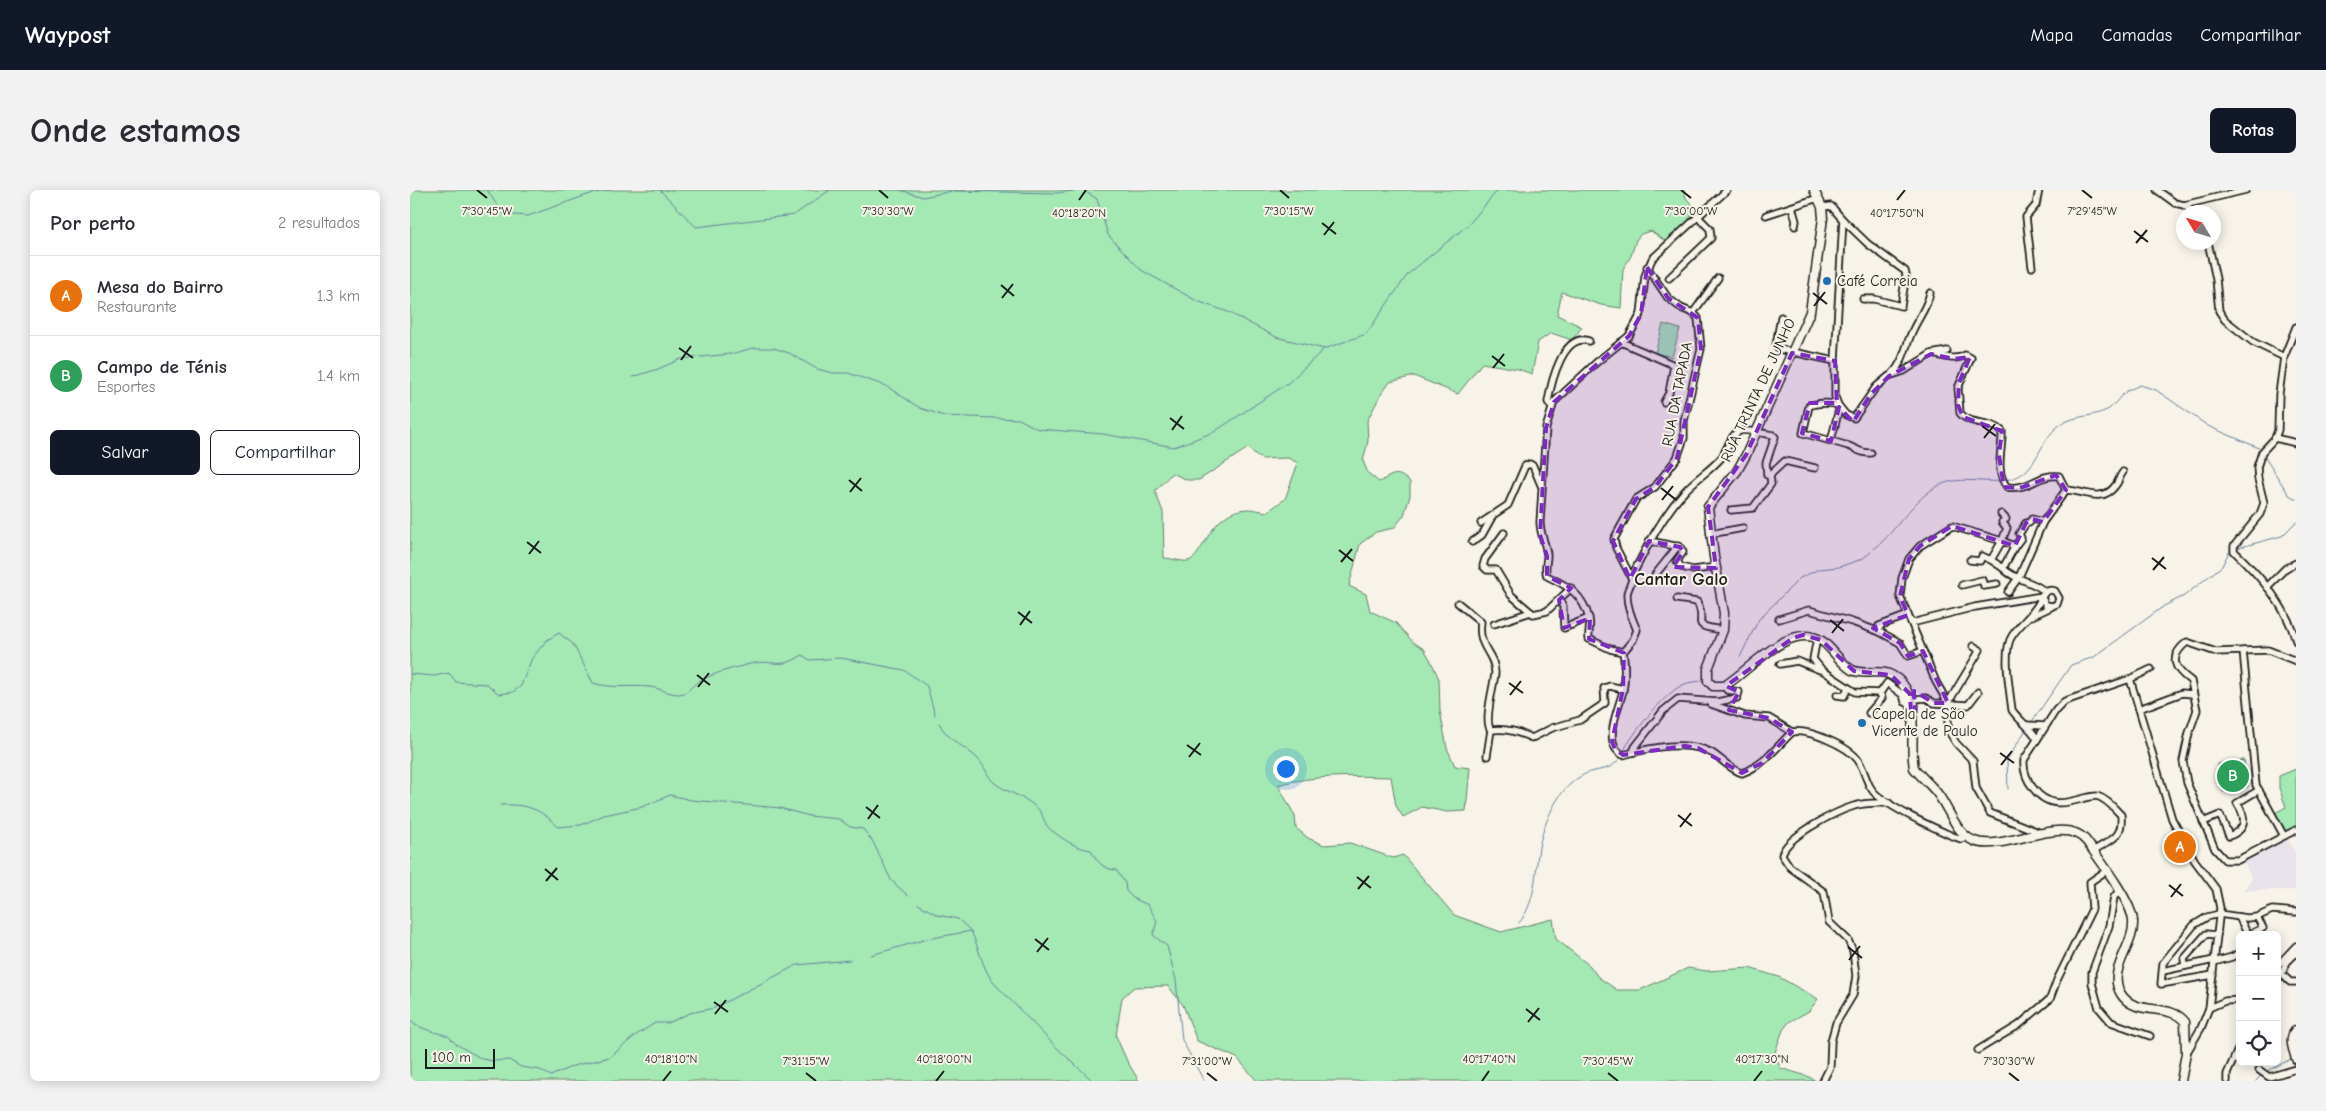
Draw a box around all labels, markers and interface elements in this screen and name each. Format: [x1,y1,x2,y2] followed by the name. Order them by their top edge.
[25,21,110,49] text: Waypost
[2030,25,2073,46] text: Mapa
[2101,25,2172,46] text: Camadas
[2200,25,2301,46] text: Compartilhar
[2210,108,2296,153] button: Rotas
[30,110,241,151] text: Onde estamos
[462,204,513,218] text: 7°30'45"W
[862,204,914,218] text: 7°30'30"W
[1264,204,1314,218] text: 7°30'15"W
[1665,204,1718,218] text: 7°30'00"W
[2067,204,2117,218] text: 7°29'45"W
[2176,205,2221,250] north arrow
[1052,206,1106,220] text: 40°18'20"N
[1870,206,1924,220] text: 40°17'50"N
[50,211,135,235] text: Por perto
[278,214,360,232] text: 2 resultados
[1837,272,1918,290] place label: Café Correia
[1821,275,1833,287] marker: Café Correia
[97,276,223,298] text: Mesa do Bairro
[62,287,70,305] text: A
[317,287,360,305] text: 1.3 km
[97,298,177,316] text: Restaurante
[1717,315,1799,465] street label: RUA TRINTA DE JUNHO
[1658,340,1696,448] street label: RUA DA TAPADA
[97,356,227,378] text: Campo de Ténis
[61,367,71,385] text: B
[317,367,360,385] text: 1.4 km
[97,378,155,396] text: Esportes
[50,430,200,475] button: Salvar
[210,430,360,475] button: Compartilhar
[1634,569,1728,590] district label: Cantar Galo
[1872,705,1978,740] place label: Capela de São Vicente de Paulo
[1856,717,1868,729] marker: Capela de São Vicente de Paulo
[1273,756,1299,782] your location
[2217,757,2249,795] pin: B
[2164,828,2196,866] pin: A
[2236,931,2281,1066] map controls
[2236,931,2281,976] button: +
[2236,976,2281,1021] button: −
[2236,1021,2281,1066] button: locate
[425,1046,495,1069] scale bar
[432,1049,471,1066] text: 100 m
[645,1052,697,1066] text: 40°18'10"N
[916,1052,972,1066] text: 40°18'00"N
[1462,1052,1516,1066] text: 40°17'40"N
[1735,1052,1789,1066] text: 40°17'30"N
[783,1054,830,1068] text: 7°31'15"W
[1182,1054,1233,1068] text: 7°31'00"W
[1583,1054,1634,1068] text: 7°30'45"W
[1983,1054,2035,1068] text: 7°30'30"W

